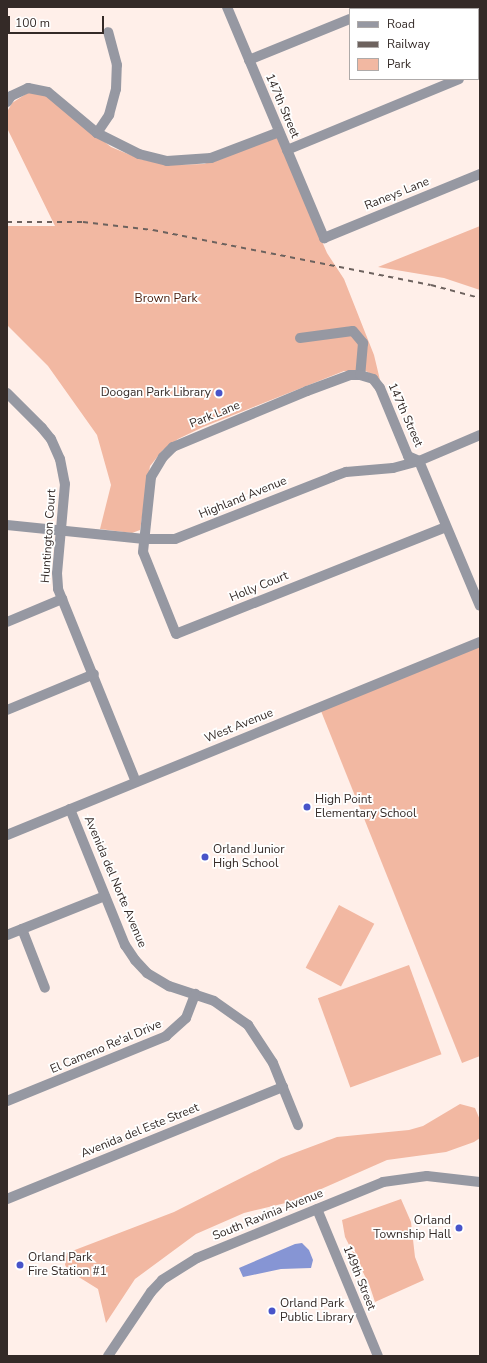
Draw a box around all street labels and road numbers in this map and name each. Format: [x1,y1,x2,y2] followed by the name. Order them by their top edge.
[262,72,302,140] street label: 147th Street
[363,174,431,214] street label: Raneys Lane
[385,381,425,449] street label: 147th Street
[188,398,242,432] street label: Park Lane
[197,474,289,522] street label: Highland Avenue
[39,489,59,583] street label: Huntington Court
[228,569,290,605] street label: Holly Court
[203,706,275,746] street label: West Avenue
[81,814,149,950] street label: Avenida del Norte Avenue
[48,1017,164,1077] street label: El Cameno Re'al Drive
[79,1101,201,1161] street label: Avenida del Este Street
[211,1186,325,1244] street label: South Ravinia Avenue
[340,1244,378,1312] street label: 149th Street

